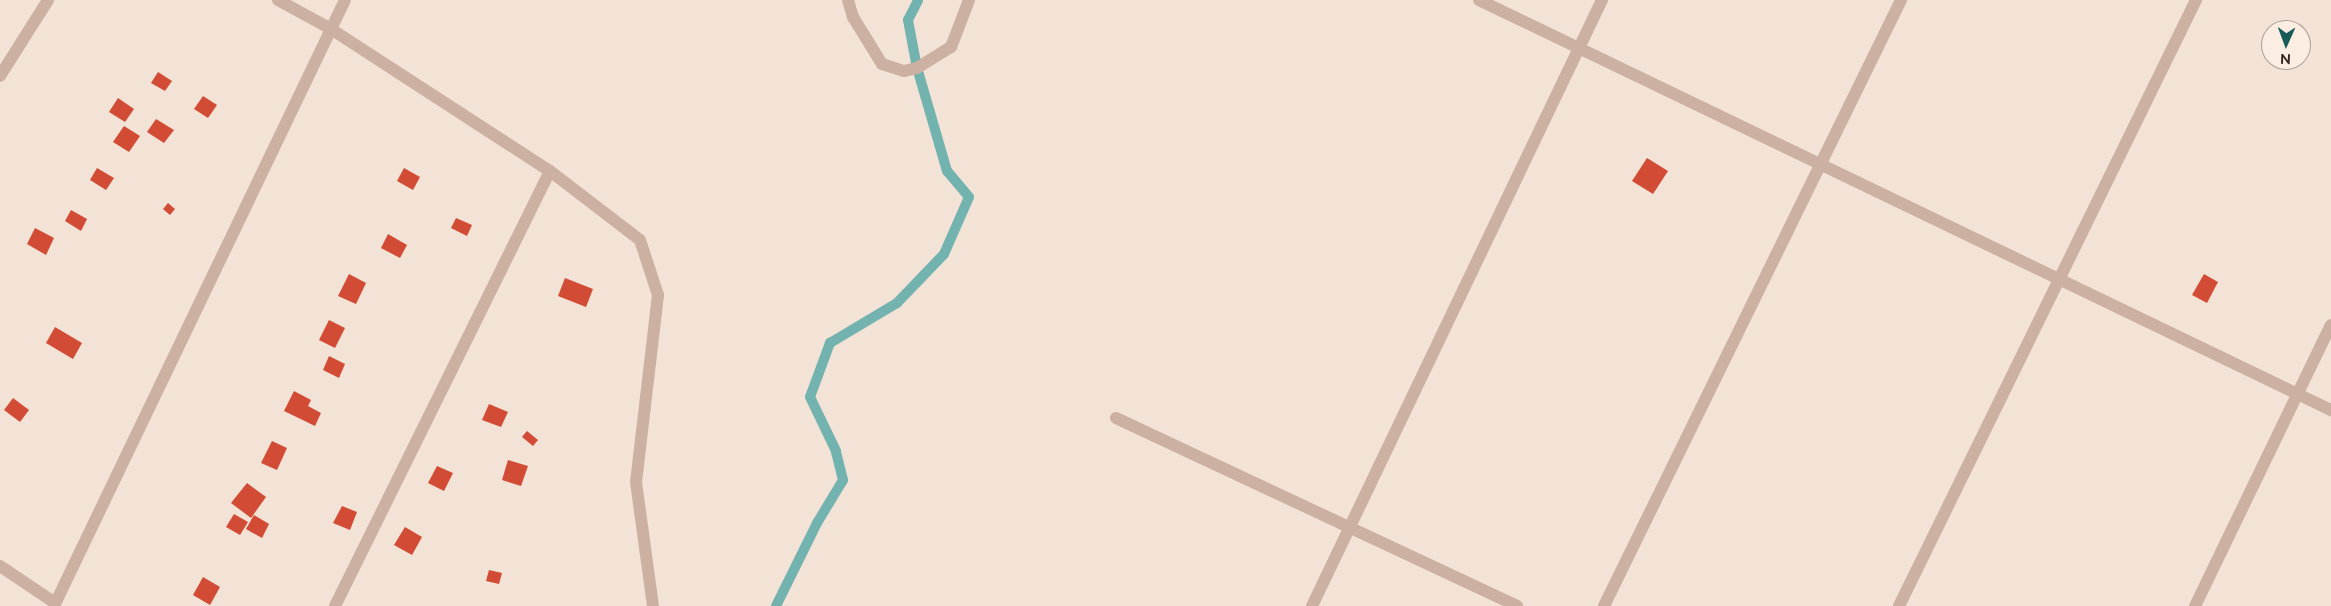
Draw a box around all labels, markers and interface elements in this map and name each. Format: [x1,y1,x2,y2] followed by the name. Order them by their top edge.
[2261,20,2311,70] north arrow
[2280,51,2291,67] text: N

